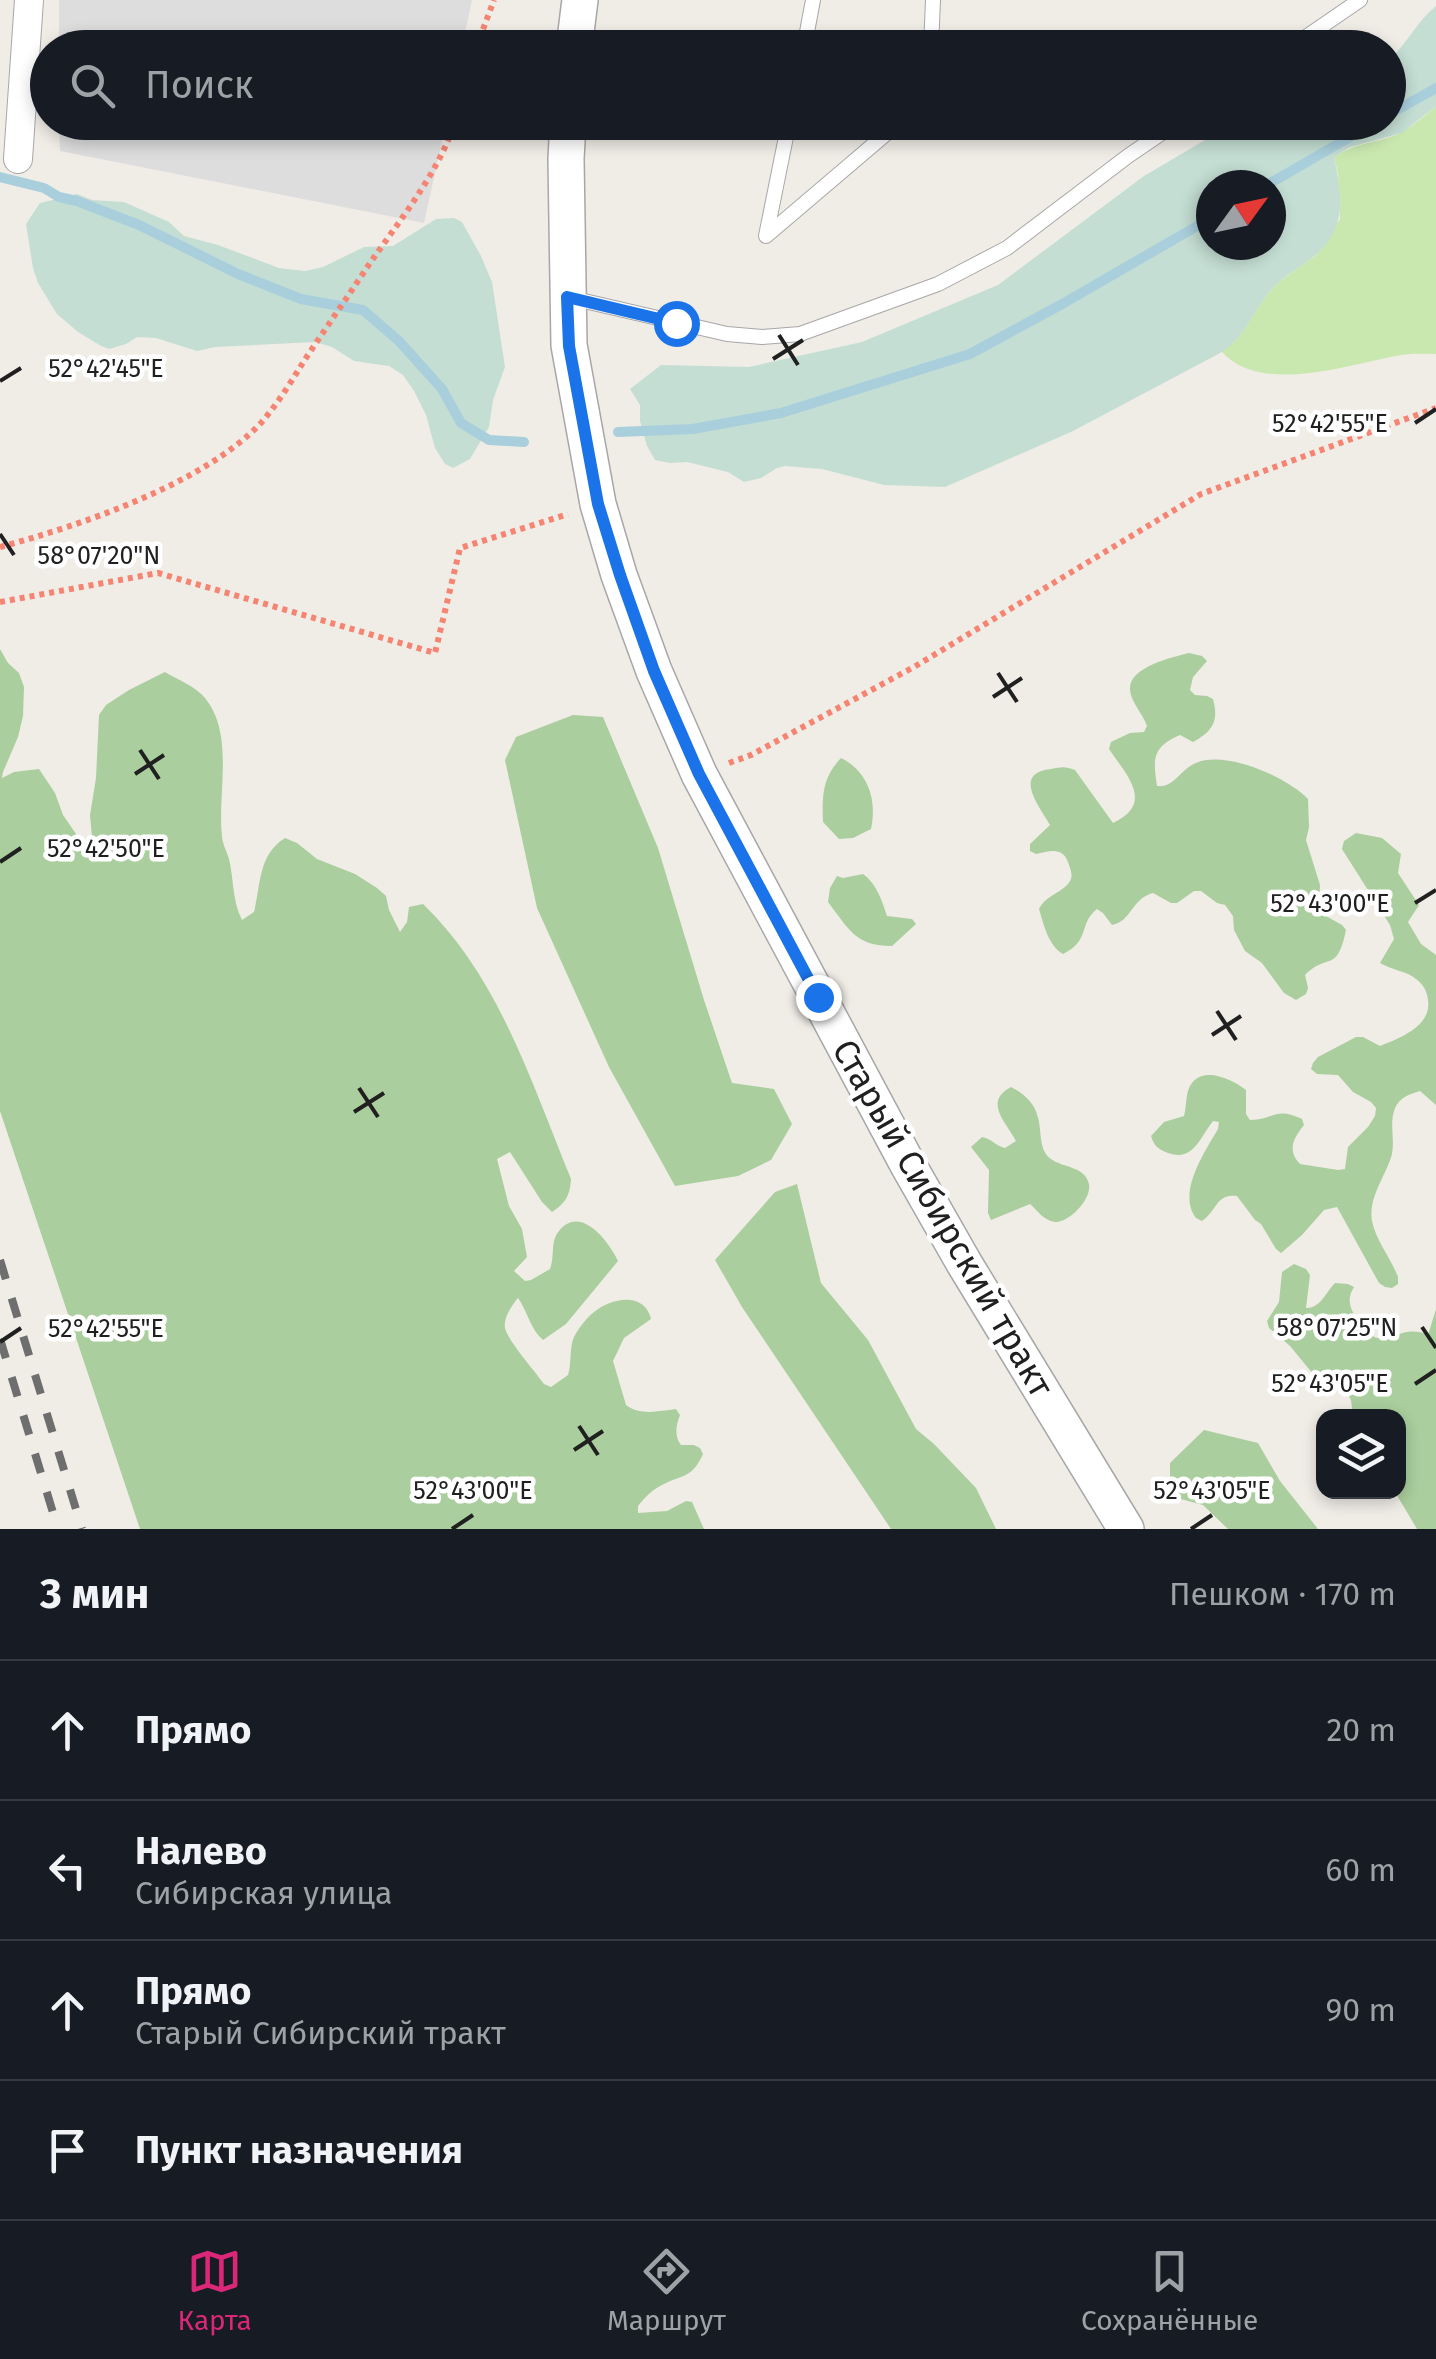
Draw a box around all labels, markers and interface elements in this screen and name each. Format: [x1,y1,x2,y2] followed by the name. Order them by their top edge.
[30,30,1406,140] search box
[65,58,120,113] icon: search
[145,62,254,108] text: Поиск
[1196,170,1286,260] north arrow
[654,301,700,347] route start
[48,354,164,384] text: 52°42'45"E
[1272,409,1388,439] text: 52°42'55"E
[38,541,160,571] text: 58°07'20"N
[47,834,165,864] text: 52°42'50"E
[1270,889,1390,919] text: 52°43'00"E
[796,975,842,1021] route end
[823,1032,1063,1404] street label: Старый Сибирский тракт
[1277,1313,1397,1343] text: 58°07'25"N
[48,1314,164,1344] text: 52°42'55"E
[1271,1369,1389,1399] text: 52°43'05"E
[1316,1409,1406,1499] map controls
[1316,1409,1406,1499] button: layers
[413,1476,533,1506] text: 52°43'00"E
[1153,1476,1271,1506] text: 52°43'05"E
[40,1569,149,1619] text: 3 мин
[1169,1575,1396,1613] text: Пешком · 170 m
[40,1703,95,1758] icon: ahead
[135,1707,251,1753] text: Прямо
[1326,1711,1396,1749] text: 20 m
[135,1828,267,1874] text: Налево
[40,1843,95,1898] icon: left
[1325,1851,1396,1889] text: 60 m
[135,1874,392,1912] text: Сибирская улица
[135,1968,251,2014] text: Прямо
[40,1983,95,2038] icon: ahead
[1325,1991,1396,2029] text: 90 m
[135,2014,506,2052] text: Старый Сибирский тракт
[40,2123,95,2178] icon: arrive
[135,2127,463,2173] text: Пункт назначения
[178,2244,252,2337] tab: Карта
[607,2244,726,2337] tab: Маршрут
[1081,2244,1258,2337] tab: Сохранённые

